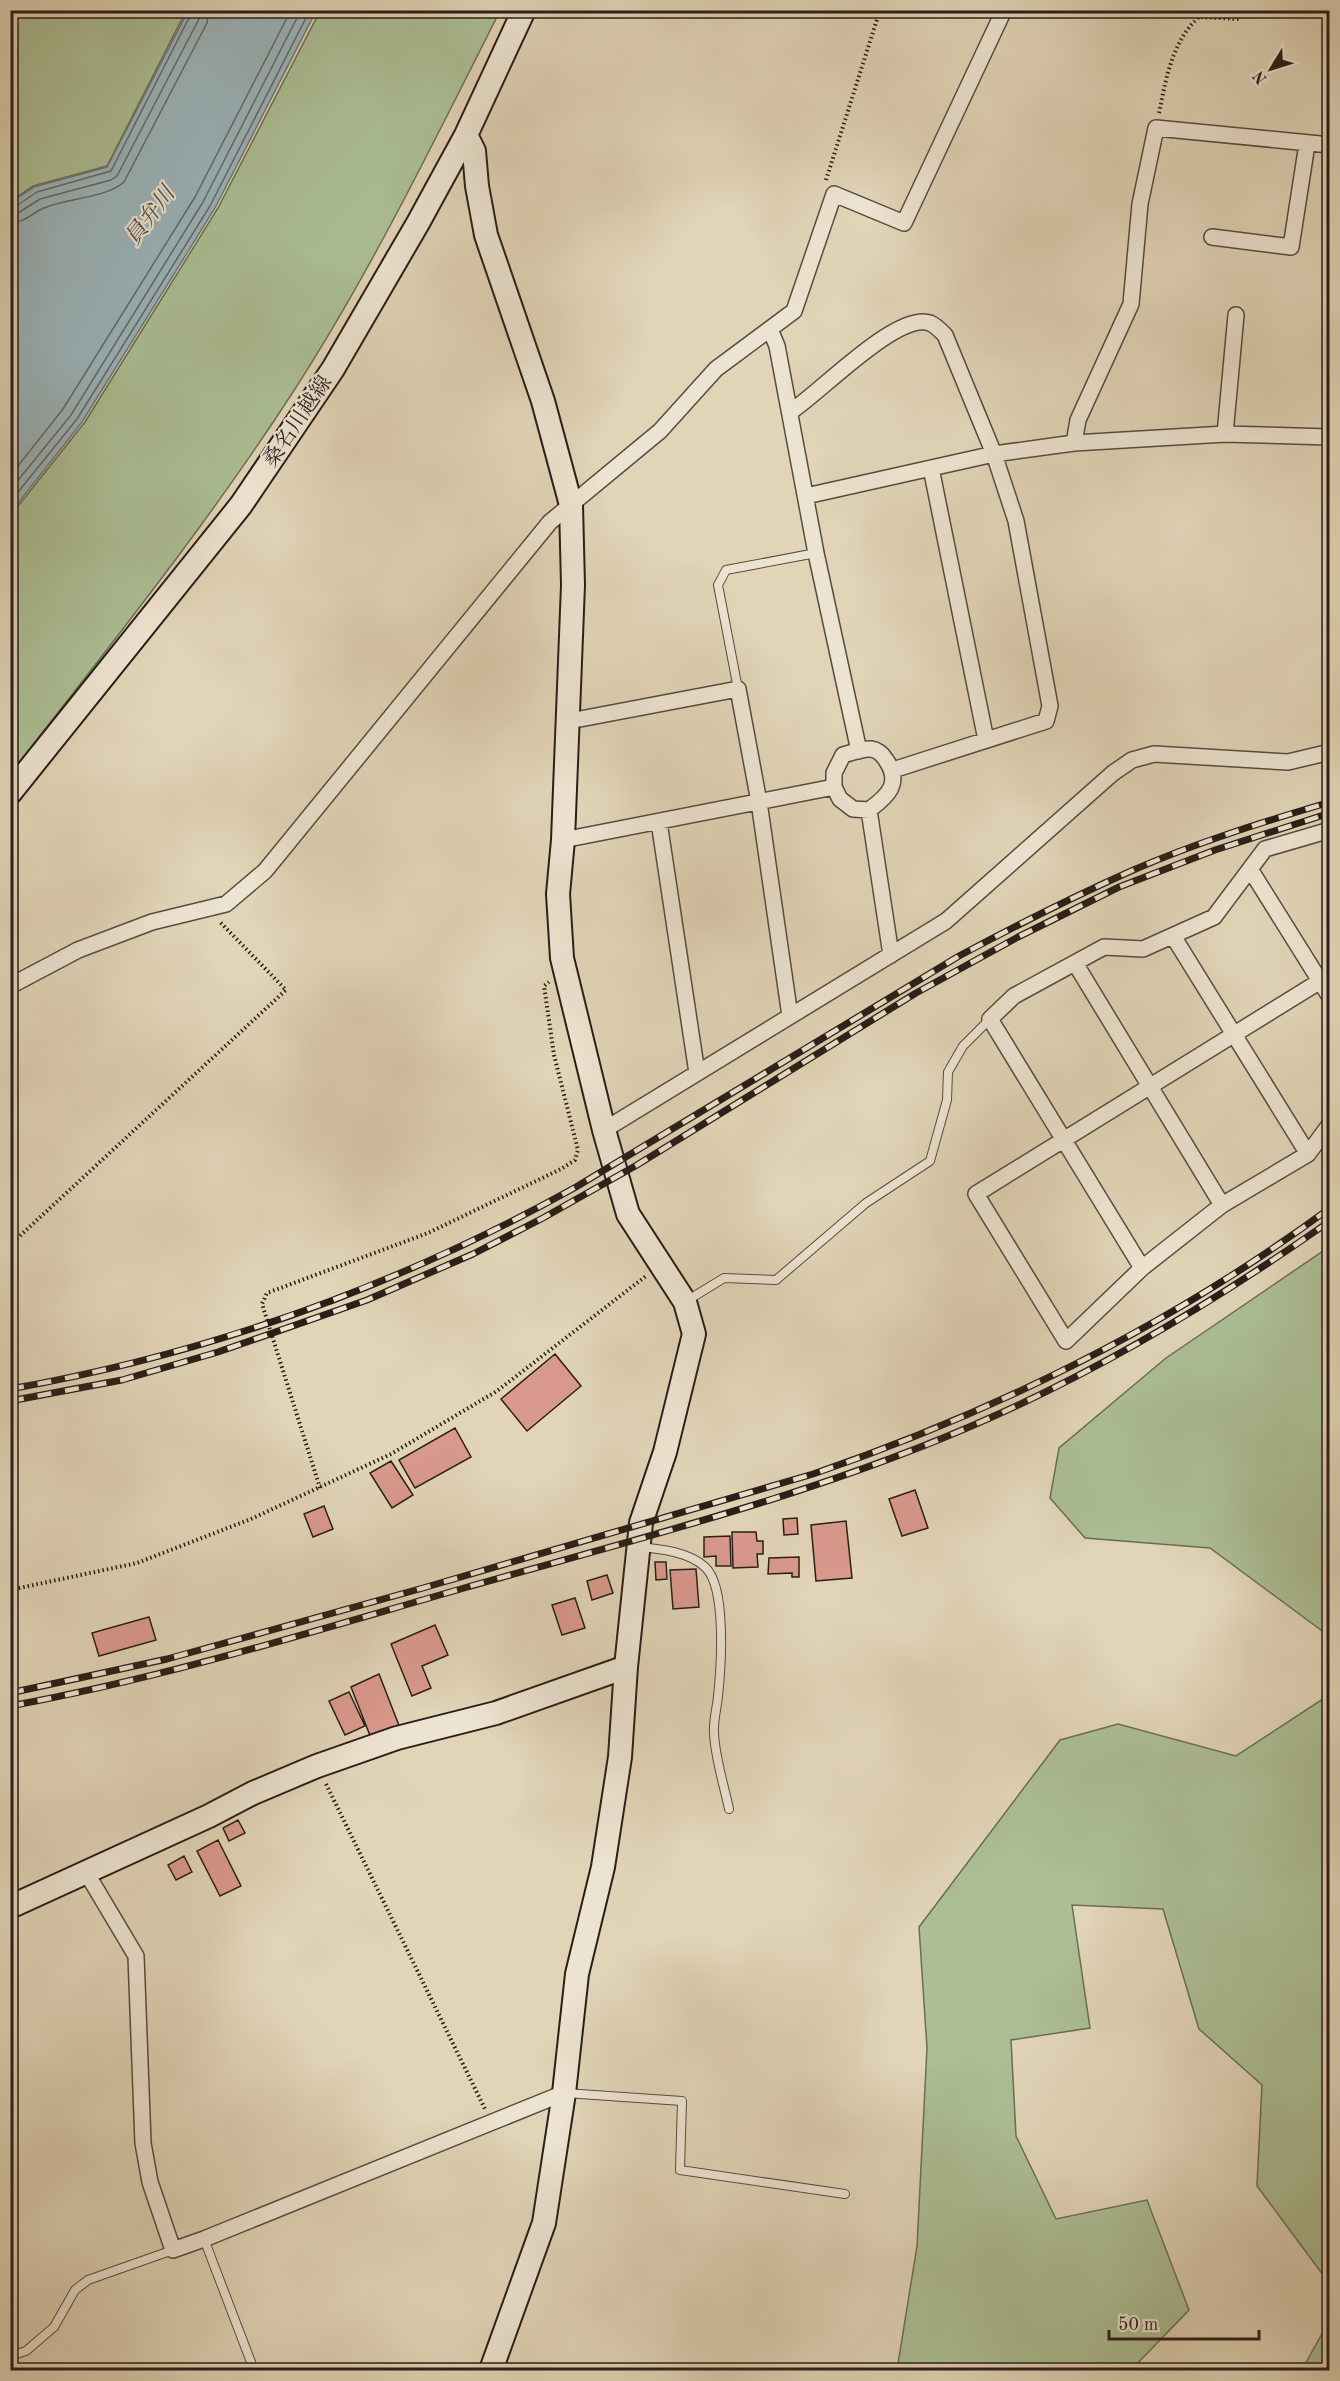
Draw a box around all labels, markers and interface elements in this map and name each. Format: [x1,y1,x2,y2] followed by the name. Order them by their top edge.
[1241,39,1301,99] north arrow
[1250,67,1271,87] text: N
[120,180,180,249] water label: 員弁川
[259,371,336,471] street label: 桑名川越線
[1109,2303,1259,2341] scale bar
[1118,2316,1158,2334] text: 50 m

